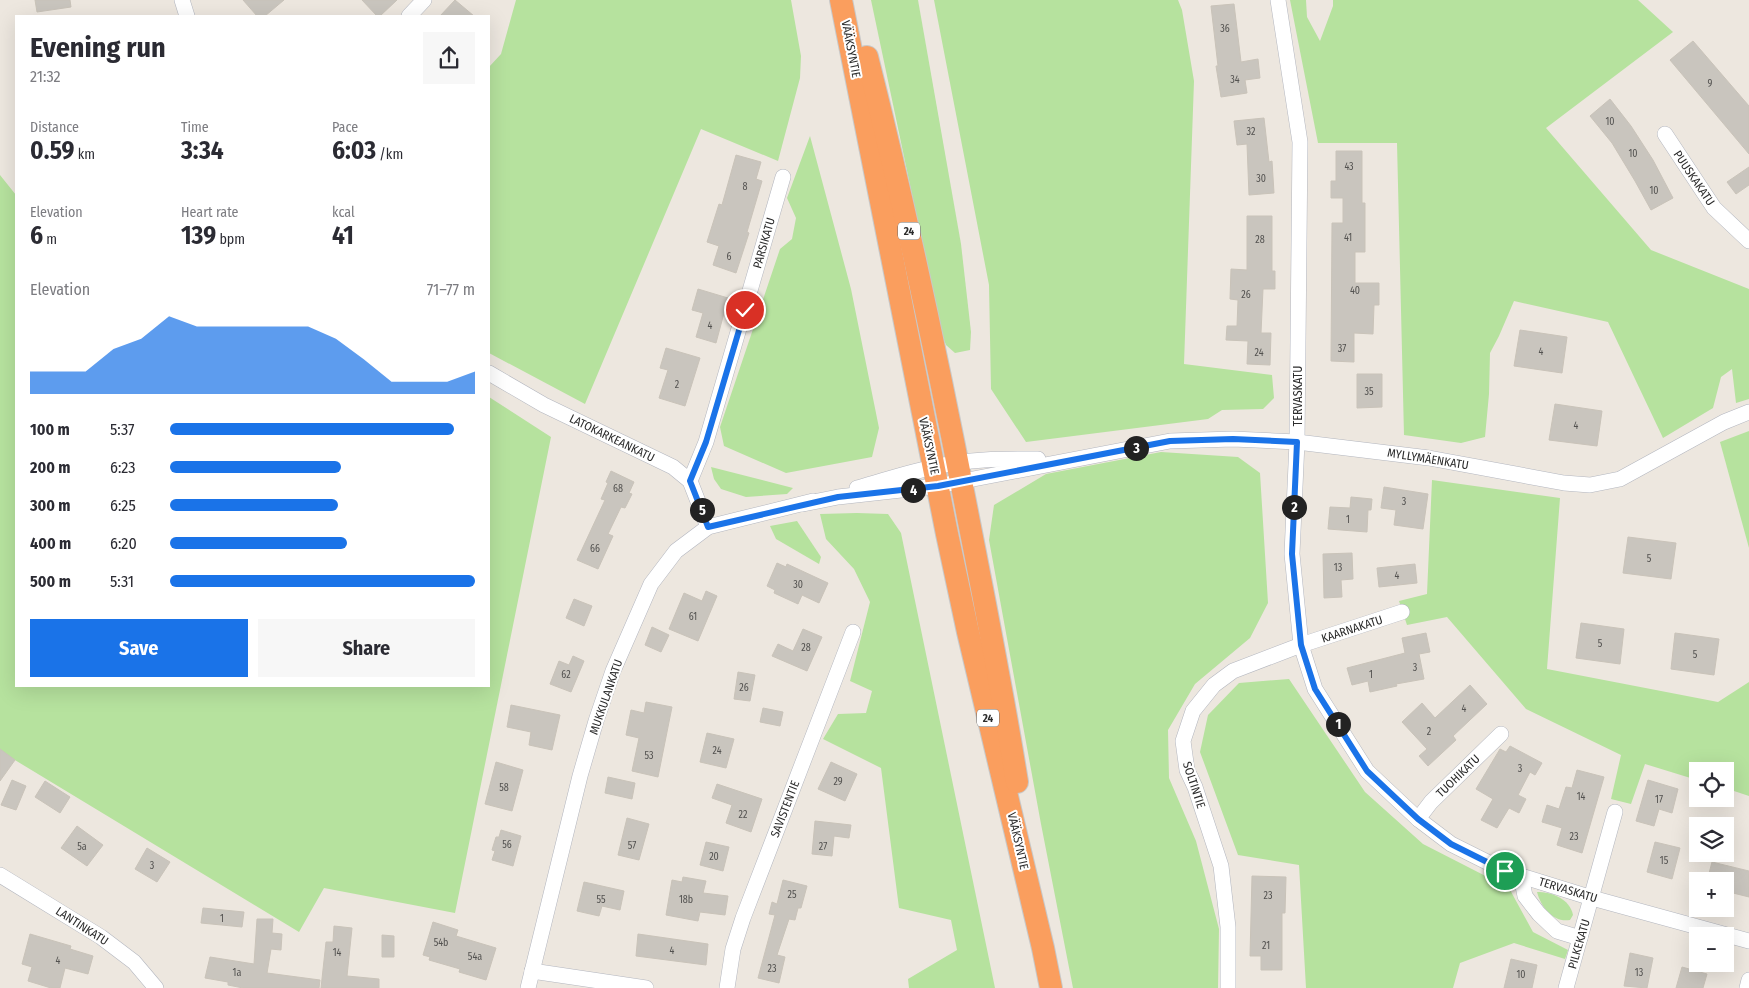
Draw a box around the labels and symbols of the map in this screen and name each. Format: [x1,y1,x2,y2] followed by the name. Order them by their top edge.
[839,19,864,79] street label: VÄÄKSYNTIE
[1220,23,1230,35] house number: 36
[1230,74,1240,86] house number: 34
[1708,78,1713,90] house number: 9
[1605,116,1615,128] house number: 10
[1247,126,1256,138] house number: 32
[1628,148,1638,160] house number: 10
[1670,148,1718,208] street label: PUUSKAKATU
[1344,161,1354,173] house number: 43
[1256,173,1266,185] house number: 30
[743,181,748,193] house number: 8
[1649,185,1659,197] house number: 10
[750,216,778,270] street label: PARSIKATU
[898,222,920,240] road number: 24
[1344,232,1352,244] house number: 41
[1255,234,1265,246] house number: 28
[727,251,732,263] house number: 6
[1350,285,1360,297] house number: 40
[724,289,766,331] pin
[1241,289,1251,301] house number: 26
[708,320,713,332] house number: 4
[1338,343,1346,355] house number: 37
[1539,346,1544,358] house number: 4
[1254,347,1264,359] house number: 24
[1291,366,1305,426] street label: TERVASKATU
[675,379,680,391] house number: 2
[1364,386,1374,398] house number: 35
[567,411,657,465] street label: LATOKARKEANKATU
[916,416,943,476] street label: VÄÄKSYNTIE
[1574,420,1579,432] house number: 4
[1124,436,1148,460] pin: 3
[1386,445,1470,472] street label: MYLLYMÄENKATU
[900,478,926,502] pin: 4
[613,483,623,495] house number: 68
[1282,494,1306,520] pin: 2
[1402,496,1407,508] house number: 3
[690,498,714,522] pin: 5
[1346,514,1350,526] house number: 1
[590,543,600,555] house number: 66
[1647,553,1652,565] house number: 5
[1334,562,1343,574] house number: 13
[1395,570,1400,582] house number: 4
[793,579,803,591] house number: 30
[689,611,697,623] house number: 61
[1320,612,1384,646] street label: KAARNAKATU
[1598,638,1603,650] house number: 5
[801,642,811,654] house number: 28
[1693,649,1698,661] house number: 5
[587,657,625,737] street label: MUKKULANKATU
[1413,662,1418,674] house number: 3
[561,669,571,681] house number: 62
[1369,669,1373,681] house number: 1
[739,682,749,694] house number: 26
[1462,703,1467,715] house number: 4
[977,710,999,726] road number: 24
[1326,712,1350,736] pin: 1
[1427,726,1432,738] house number: 2
[712,745,722,757] house number: 24
[644,750,654,762] house number: 53
[1433,752,1483,800] street label: TUOHIKATU
[1180,760,1208,810] street label: SOLTINTIE
[1518,763,1523,775] house number: 3
[833,776,843,788] house number: 29
[768,778,802,839] street label: SAVISTENTIE
[499,782,509,794] house number: 58
[1577,791,1586,803] house number: 14
[1655,794,1663,806] house number: 17
[739,809,748,821] house number: 22
[1005,811,1032,871] street label: VÄÄKSYNTIE
[1570,831,1579,843] house number: 23
[502,839,512,851] house number: 56
[628,840,636,852] house number: 57
[77,841,87,853] house number: 5a
[819,841,827,853] house number: 27
[1484,850,1526,892] pin
[709,851,719,863] house number: 20
[1660,855,1669,867] house number: 15
[150,860,155,872] house number: 3
[1537,874,1599,906] street label: TERVASKATU
[788,889,797,901] house number: 25
[1264,890,1273,902] house number: 23
[596,894,606,906] house number: 55
[679,894,693,906] house number: 18b
[53,904,111,948] street label: LANTINKATU
[220,913,224,925] house number: 1
[1565,917,1593,971] street label: PILKEKATU
[434,937,448,949] house number: 54b
[1262,940,1270,952] house number: 21
[670,945,675,957] house number: 4
[333,947,342,959] house number: 14
[468,951,482,963] house number: 54a
[56,955,61,967] house number: 4
[768,963,777,975] house number: 23
[233,967,241,979] house number: 1a
[1635,967,1644,979] house number: 13
[1516,969,1526,981] house number: 10

